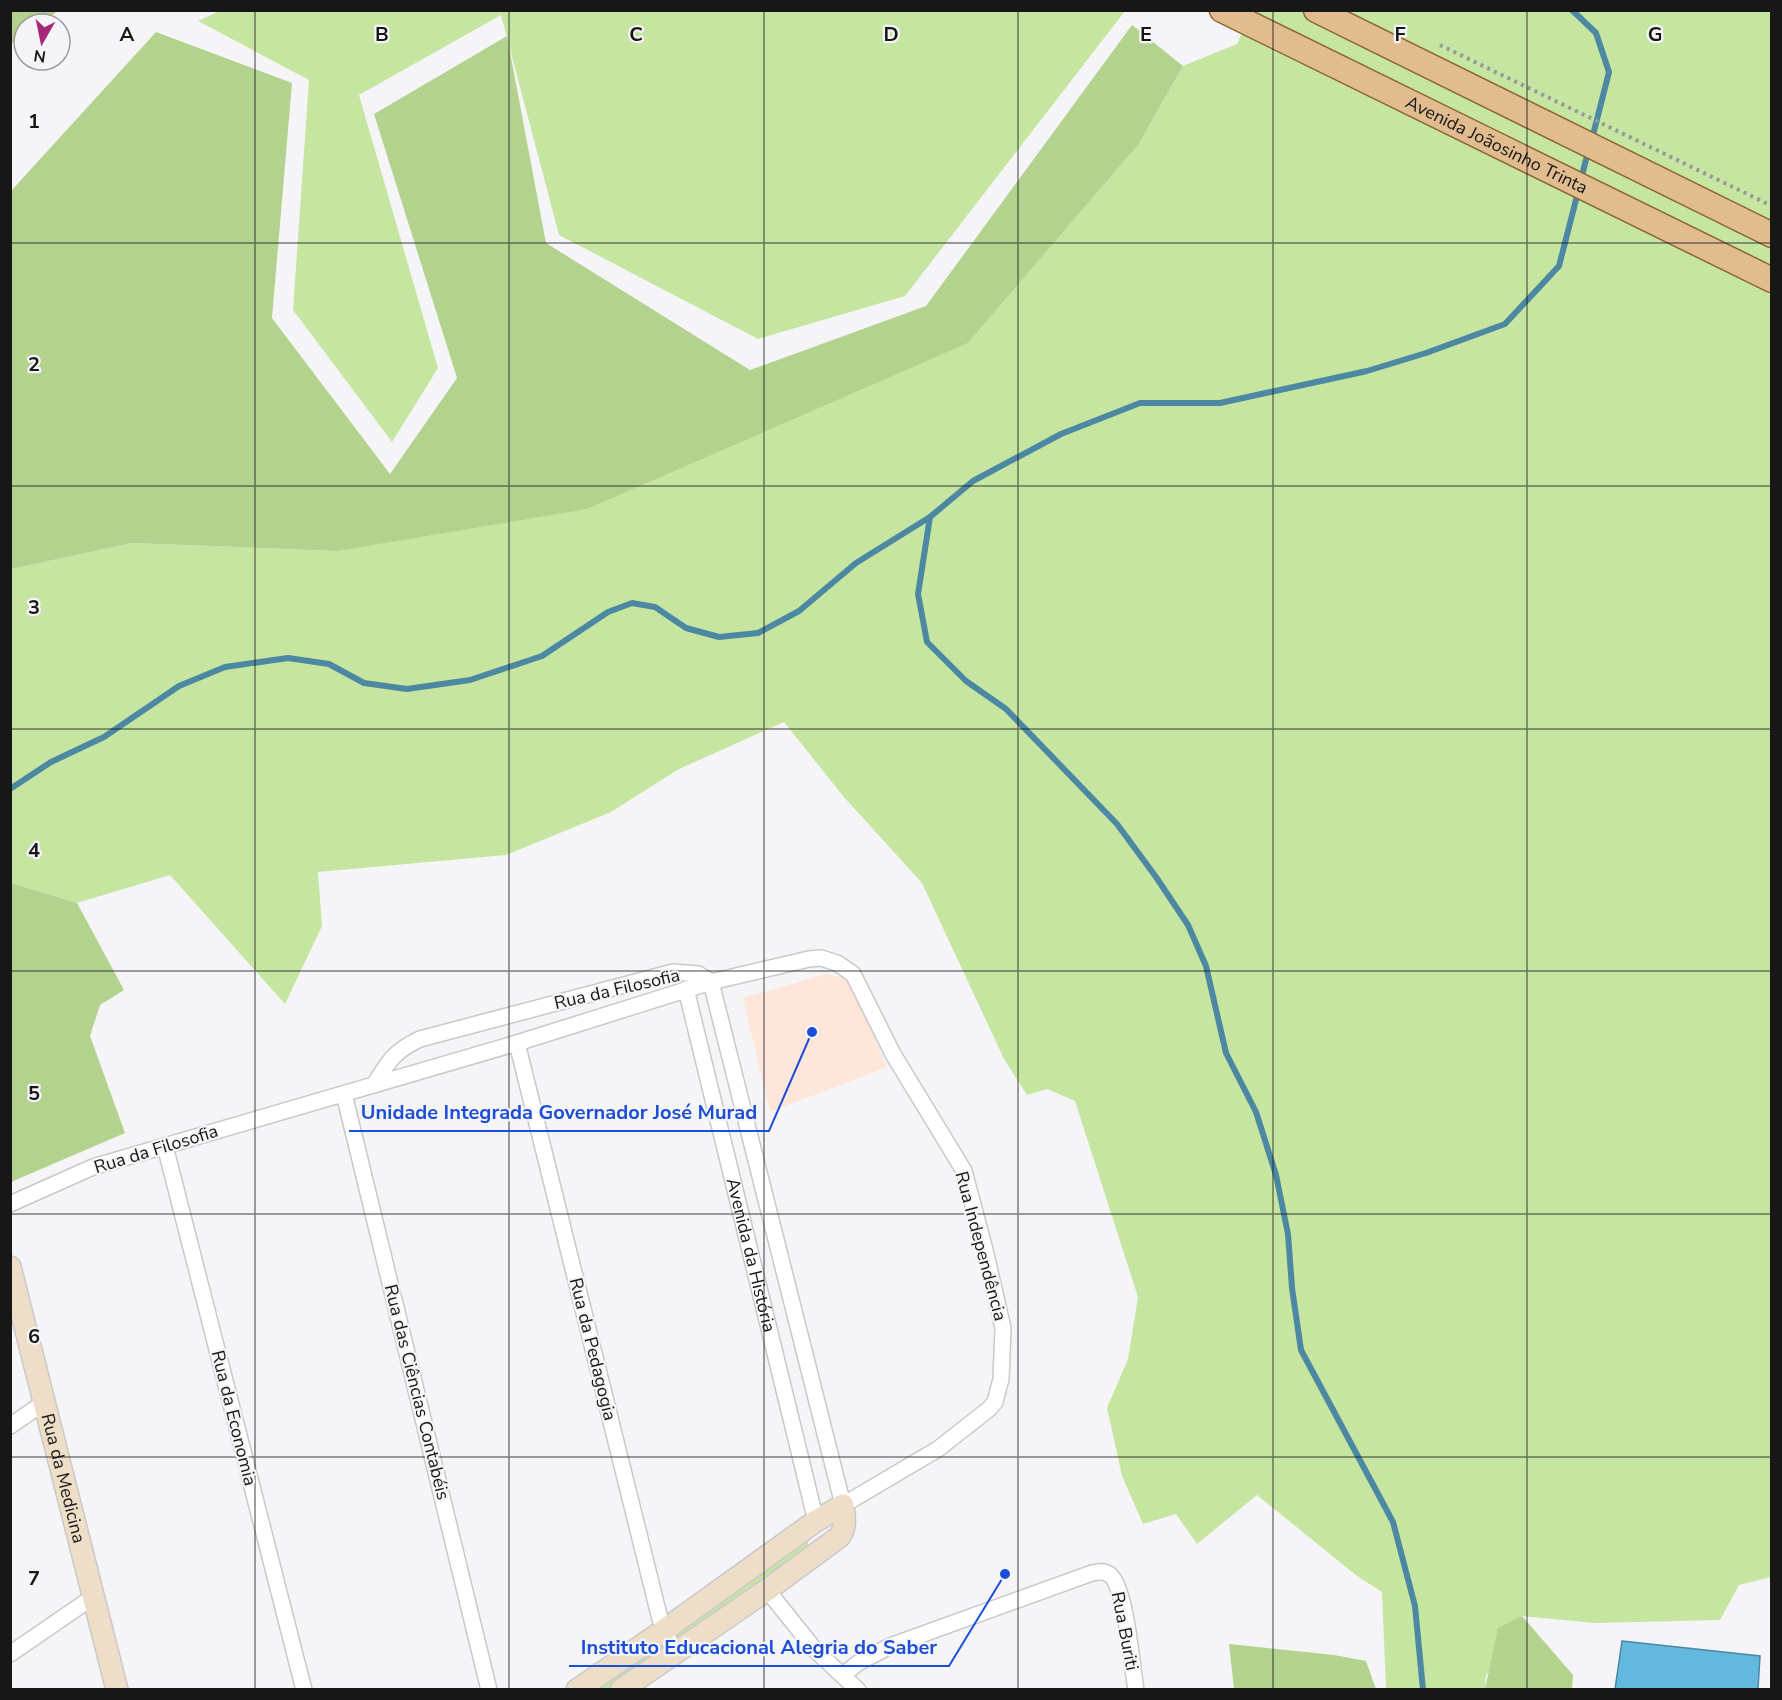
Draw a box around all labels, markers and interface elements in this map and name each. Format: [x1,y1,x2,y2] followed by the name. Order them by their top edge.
[12,12,72,72] north arrow
[120,21,135,48] text: A
[375,21,389,48] text: B
[629,21,643,48] text: C
[883,21,899,48] text: D
[1140,21,1152,48] text: E
[1394,21,1406,48] text: F
[1648,21,1662,48] text: G
[32,44,47,68] text: N
[1402,90,1592,200] street label: Avenida Joãosinho Trinta
[28,108,40,135] text: 1
[28,351,40,378] text: 2
[28,594,40,621] text: 3
[28,837,40,864] text: 4
[552,963,682,1015] street label: Rua da Filosofia
[28,1080,40,1107] text: 5
[349,1093,769,1131] callout: Unidade Integrada Governador José Murad
[361,1099,757,1126] text: Unidade Integrada Governador José Murad
[91,1119,221,1179] street label: Rua da Filosofia
[949,1169,1013,1323] street label: Rua Independência
[721,1176,781,1335] street label: Avenida da História
[564,1275,622,1423] street label: Rua da Pedagogia
[379,1282,455,1502] street label: Rua das Ciências Contabéis
[28,1323,40,1350] text: 6
[206,1348,262,1488] street label: Rua da Economia
[36,1411,91,1546] street label: Rua da Medicina
[28,1565,40,1592] text: 7
[1106,1590,1144,1672] street label: Rua Buriti
[569,1628,949,1666] callout: Instituto Educacional Alegria do Saber
[581,1634,937,1661] text: Instituto Educacional Alegria do Saber

